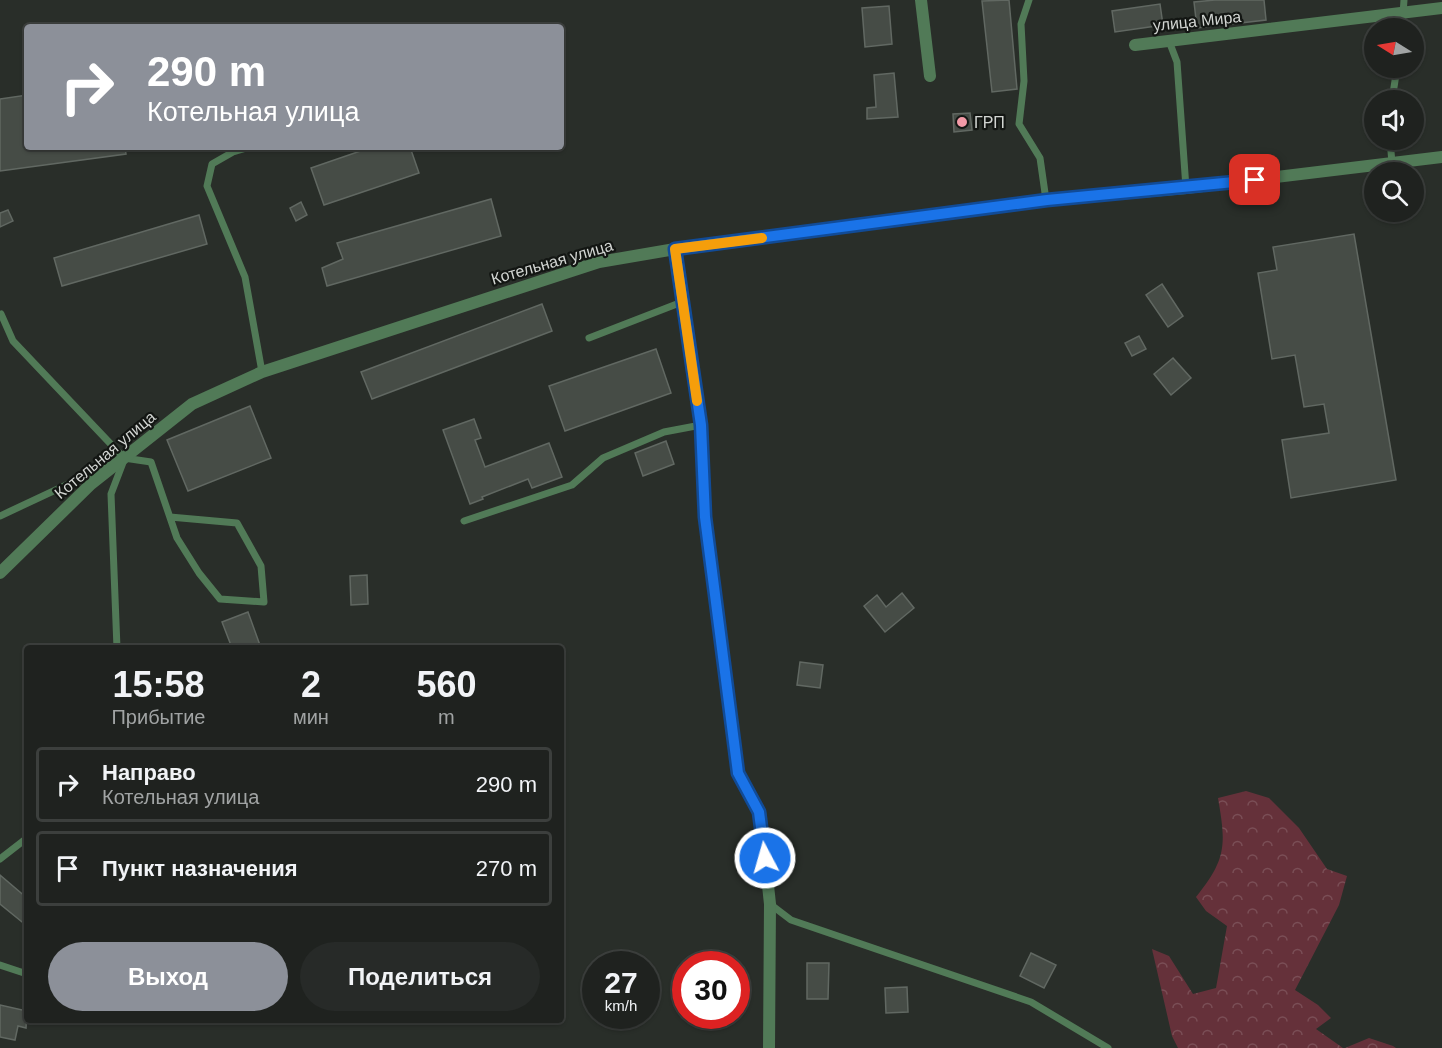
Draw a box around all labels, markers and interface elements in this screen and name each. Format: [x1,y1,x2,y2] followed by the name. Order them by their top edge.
[1152,8,1242,34] street label: улица Мира
[1364,18,1424,78] north arrow
[1364,18,1424,222] map controls
[48,48,126,126] icon: right
[147,48,266,95] text: 290 m
[1364,90,1424,150] button: sound
[147,97,359,127] text: Котельная улица
[974,114,1005,131] place label: ГРП
[955,115,969,129] marker: ГРП
[1229,154,1280,205] pin
[1364,162,1424,222] button: search
[1238,163,1271,196] icon: arrive
[489,236,615,288] street label: Котельная улица
[51,408,159,502] street label: Котельная улица
[112,664,205,705] text: 15:58
[301,664,321,705] text: 2
[416,664,476,705] text: 560
[111,706,205,728] text: Прибытие
[293,706,329,728] text: мин
[438,706,455,728] text: m
[102,760,196,785] text: Направо
[51,768,84,801] icon: right
[476,772,537,797] text: 290 m
[102,786,259,808] text: Котельная улица
[733,826,797,890] position arrow
[51,852,84,885] icon: arrive
[102,856,298,881] text: Пункт назначения
[476,856,537,881] text: 270 m
[48,942,288,1011] button: Выход
[300,942,540,1011] button: Поделиться
[672,951,750,1029] speed limit sign: 30
[604,966,638,999] text: 27
[605,997,637,1014] text: km/h

